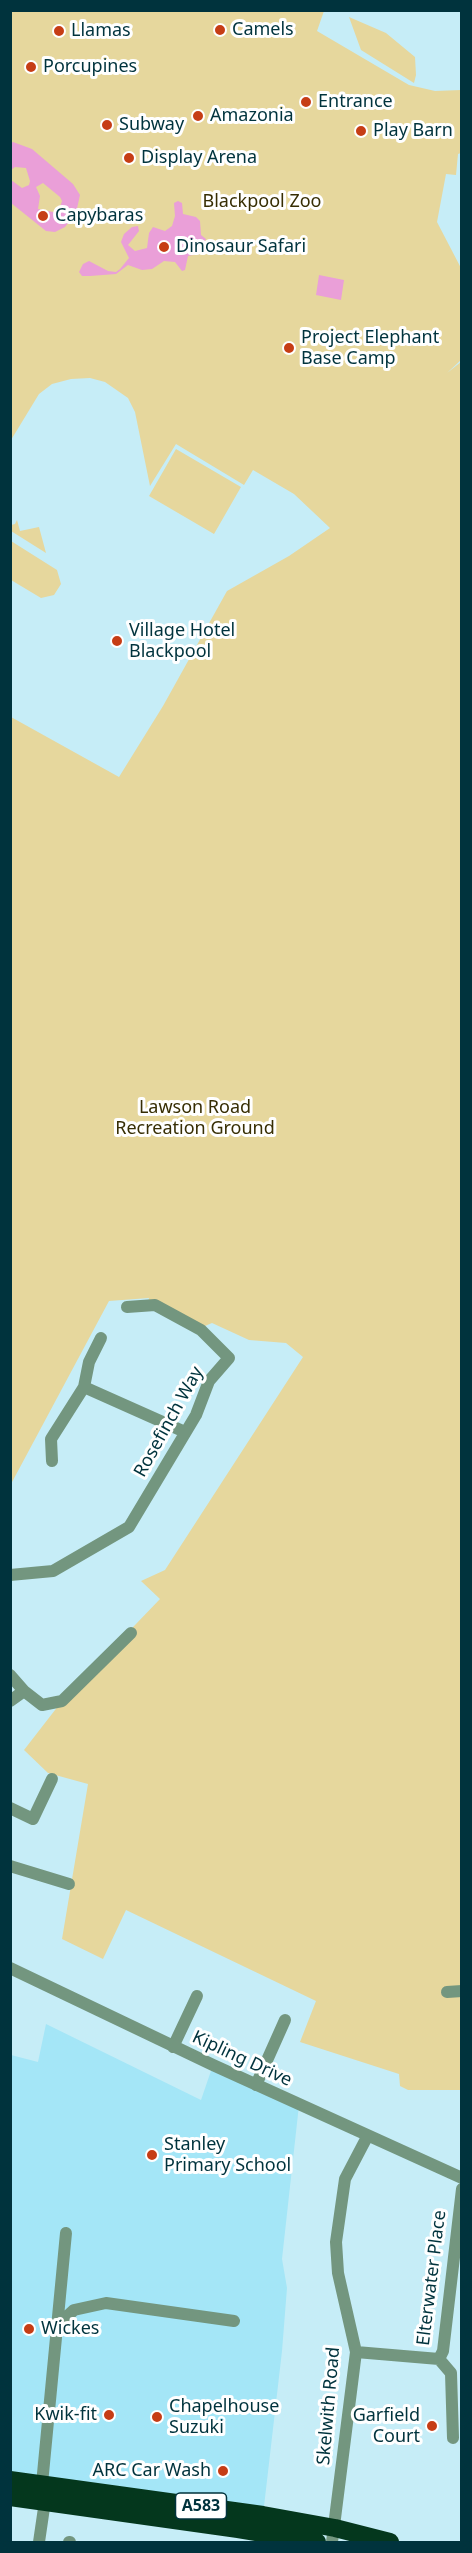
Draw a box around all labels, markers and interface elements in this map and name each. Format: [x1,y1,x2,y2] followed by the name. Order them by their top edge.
[232,19,294,41] place label: Camels
[71,20,131,42] place label: Llamas
[213,23,227,37] marker: Camels
[52,24,66,38] marker: Llamas
[43,56,137,78] place label: Porcupines
[24,60,38,74] marker: Porcupines
[318,91,393,113] place label: Entrance
[299,95,313,109] marker: Entrance
[210,105,294,127] place label: Amazonia
[191,109,205,123] marker: Amazonia
[119,114,184,136] place label: Subway
[100,118,114,132] marker: Subway
[373,120,453,142] place label: Play Barn
[354,124,368,138] marker: Play Barn
[141,147,257,169] place label: Display Arena
[122,151,136,165] marker: Display Arena
[203,191,321,213] park label: Blackpool Zoo
[55,205,143,227] place label: Capybaras
[36,209,50,223] marker: Capybaras
[176,236,306,258] place label: Dinosaur Safari
[157,240,171,254] marker: Dinosaur Safari
[301,327,439,370] place label: Project Elephant Base Camp
[282,341,296,355] marker: Project Elephant Base Camp
[129,620,235,662] place label: Village Hotel Blackpool
[110,634,124,648] marker: Village Hotel Blackpool
[115,1097,275,1140] park label: Lawson Road Recreation Ground
[130,1363,208,1481] street label: Rosefinch Way
[189,2026,295,2092] street label: Kipling Drive
[164,2134,291,2176] place label: Stanley Primary School
[145,2148,159,2162] marker: Stanley Primary School
[413,2209,451,2347] street label: Elterwater Place
[41,2318,99,2340] place label: Wickes
[22,2322,36,2336] marker: Wickes
[313,2346,345,2466] street label: Skelwith Road
[169,2396,279,2438] place label: Chapelhouse Suzuki
[34,2404,97,2426] place label: Kwik-fit
[353,2405,420,2448] place label: Garfield Court
[102,2408,116,2422] marker: Kwik-fit
[150,2410,164,2424] marker: Chapelhouse Suzuki
[425,2419,439,2433] marker: Garfield Court
[92,2460,211,2482] place label: ARC Car Wash
[216,2464,230,2478] marker: ARC Car Wash
[176,2493,226,2519] road number: A583

